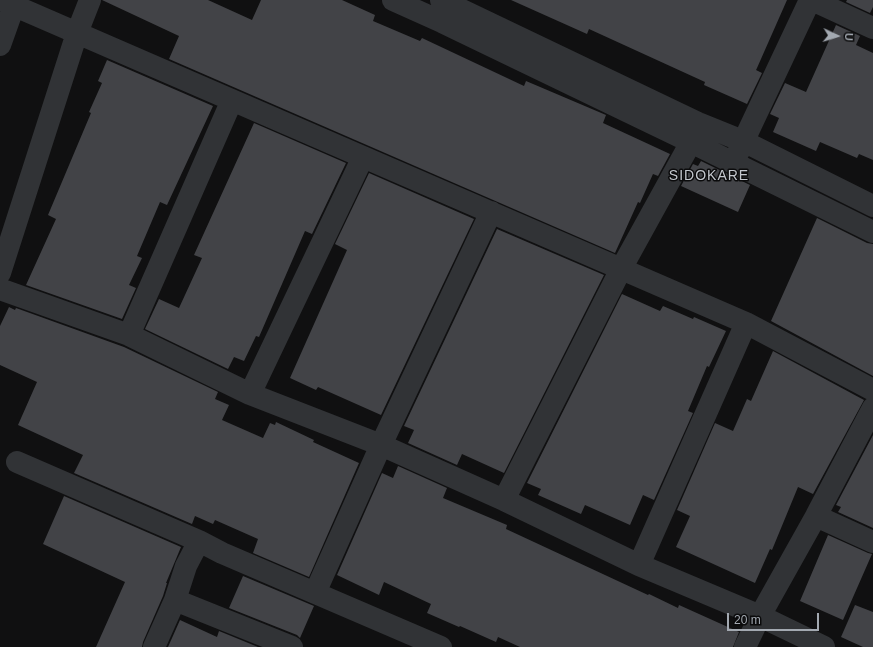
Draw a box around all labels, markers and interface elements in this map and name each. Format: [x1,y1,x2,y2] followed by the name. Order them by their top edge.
[817,16,857,56] north arrow
[843,32,855,41] text: U
[669,168,749,184] district label: SIDOKARE
[729,605,821,631] scale bar
[734,613,761,627] text: 20 m

